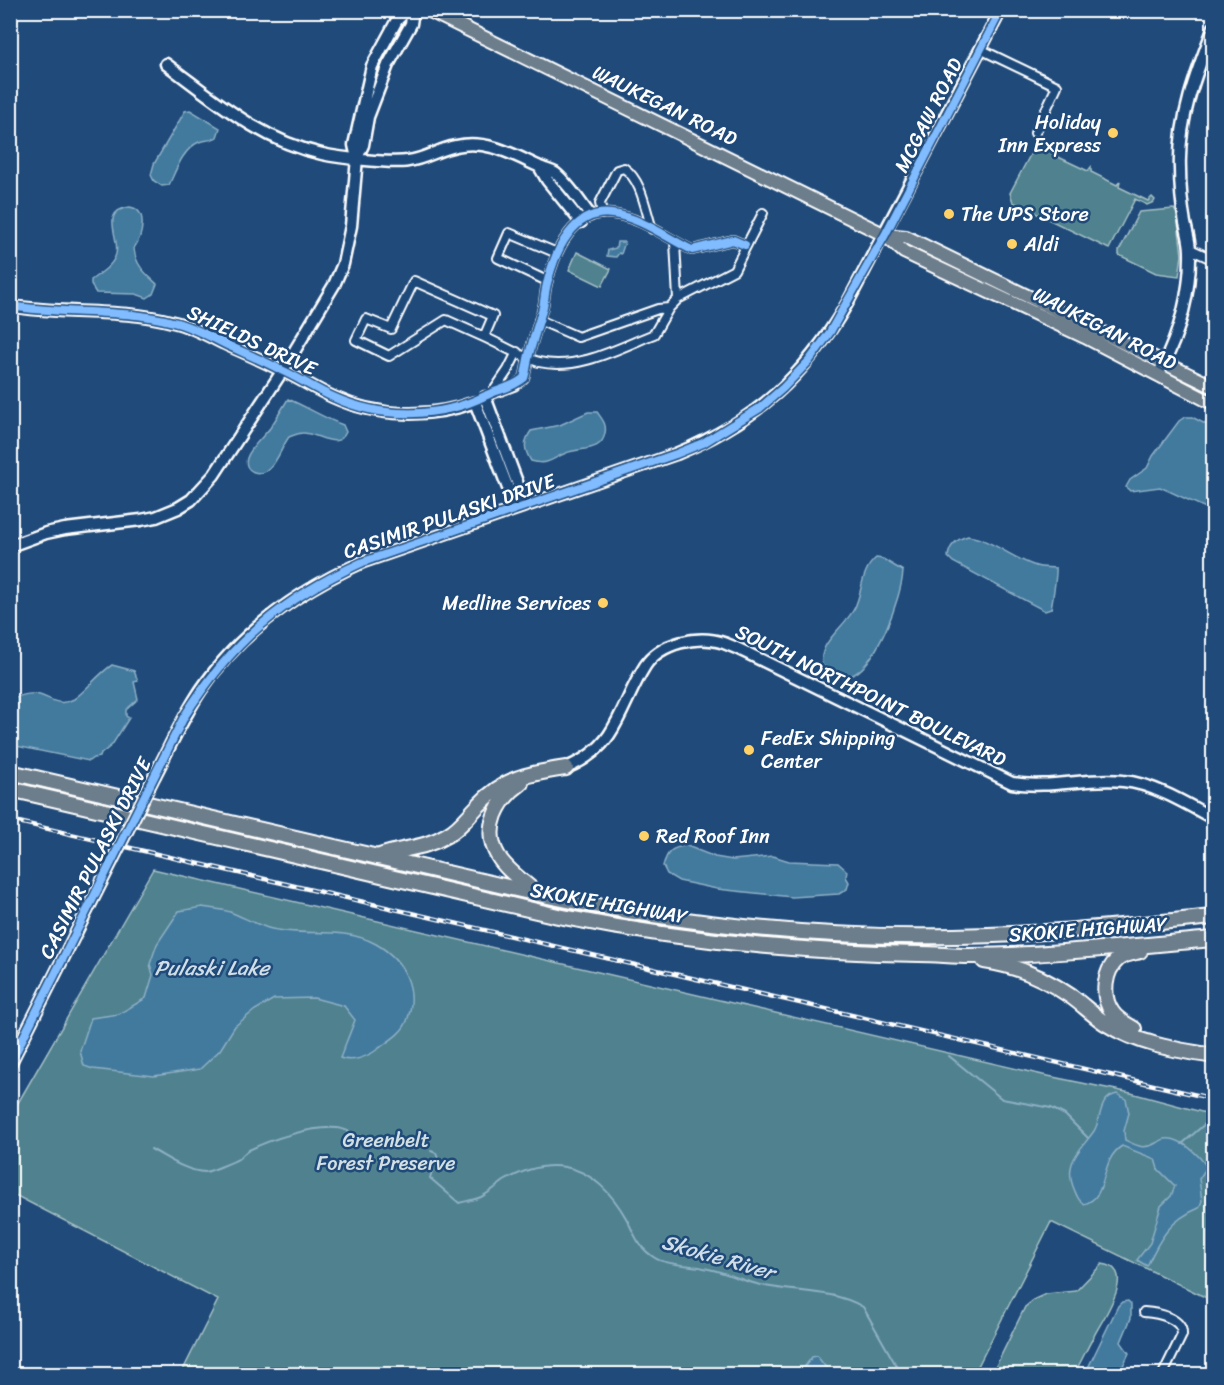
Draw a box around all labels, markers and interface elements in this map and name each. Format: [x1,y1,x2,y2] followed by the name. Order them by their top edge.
[884,52,972,179] street label: MCGAW ROAD
[586,55,743,156] street label: WAUKEGAN ROAD
[998,105,1102,163] place label: Holiday Inn Express
[1106,126,1120,140] marker: Holiday Inn Express
[961,197,1089,232] place label: The UPS Store
[942,207,956,221] marker: The UPS Store
[1023,227,1060,262] place label: Aldi
[1005,237,1019,251] marker: Aldi
[1026,277,1183,380] street label: WAUKEGAN ROAD
[181,295,324,387] street label: SHIELDS DRIVE
[338,463,562,569] street label: CASIMIR PULASKI DRIVE
[442,586,592,621] place label: Medline Services
[596,596,610,610] marker: Medline Services
[729,614,1012,777] street label: SOUTH NORTHPOINT BOULEVARD
[761,721,895,779] place label: FedEx Shipping Center
[742,743,756,757] marker: FedEx Shipping Center
[29,750,162,965] street label: CASIMIR PULASKI DRIVE
[656,819,770,854] place label: Red Roof Inn
[637,829,651,843] marker: Red Roof Inn
[528,872,691,935] street label: SKOKIE HIGHWAY
[1008,906,1169,952] street label: SKOKIE HIGHWAY
[155,949,272,987] water label: Pulaski Lake
[316,1123,456,1181] park label: Greenbelt Forest Preserve
[657,1223,783,1292] water label: Skokie River

